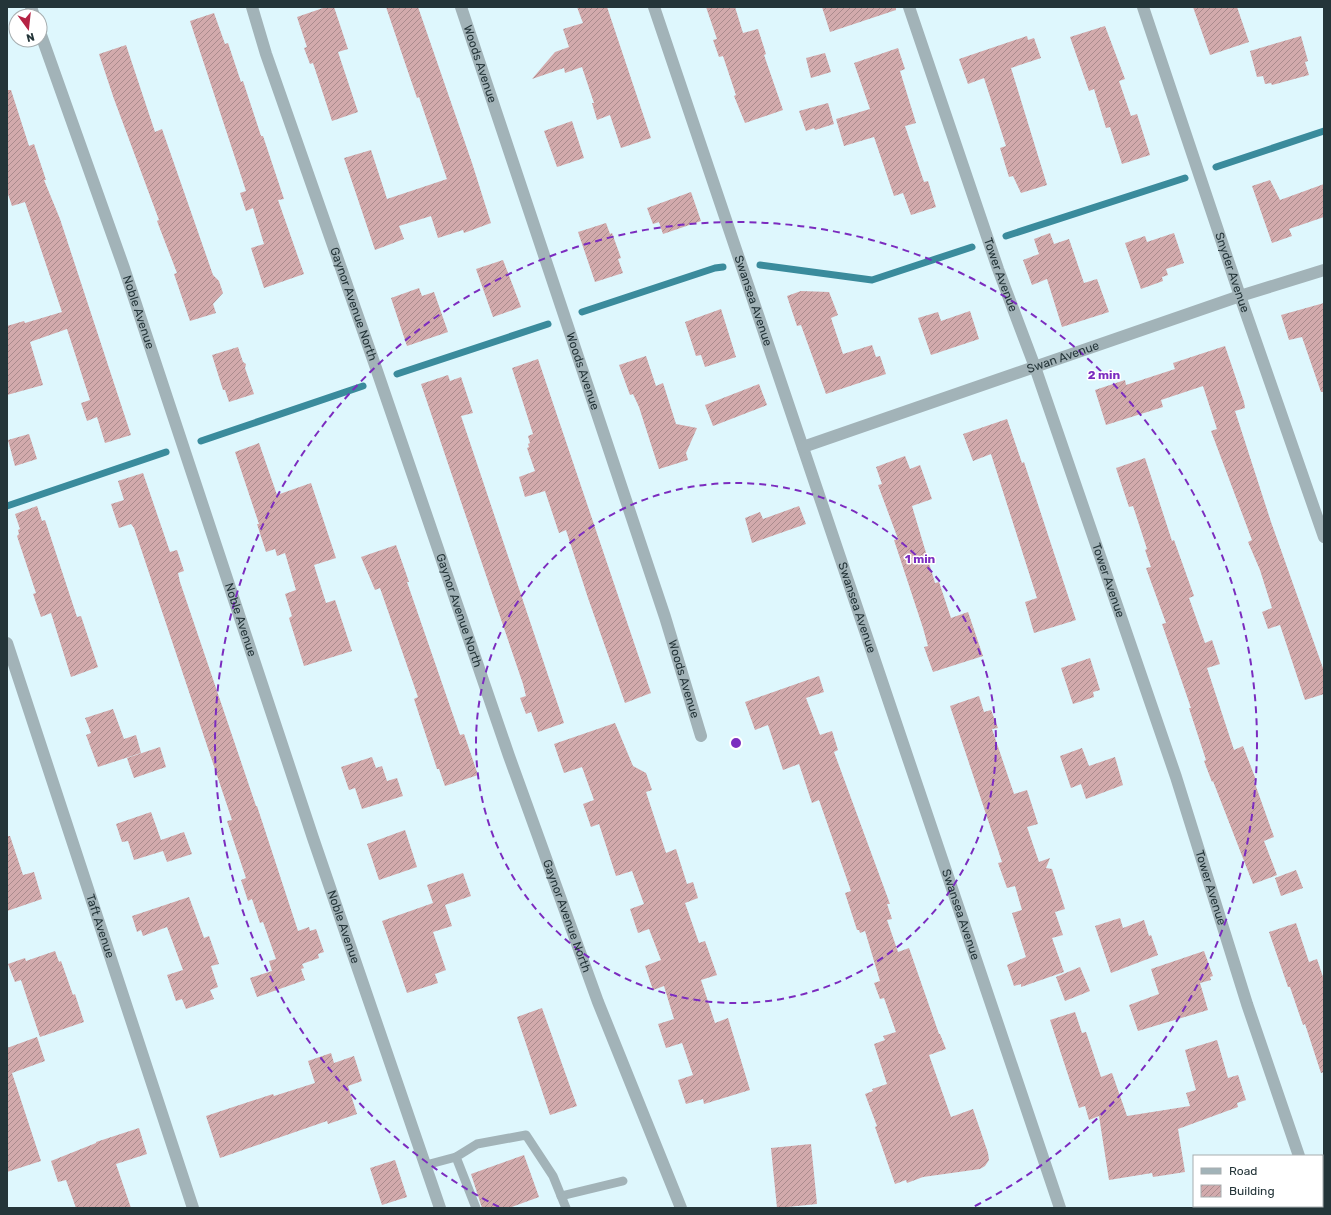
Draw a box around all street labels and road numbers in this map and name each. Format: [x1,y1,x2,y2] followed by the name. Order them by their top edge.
[461,23,500,105] street label: Woods Avenue
[1212,230,1252,315] street label: Snyder Avenue
[981,236,1021,314] street label: Tower Avenue
[327,245,380,363] street label: Gaynor Avenue North
[731,253,775,348] street label: Swansea Avenue
[120,274,157,351] street label: Noble Avenue
[563,330,602,412] street label: Woods Avenue
[1025,338,1101,376] street label: Swan Avenue
[1089,541,1128,620] street label: Tower Avenue
[433,552,485,669] street label: Gaynor Avenue North
[835,560,879,655] street label: Swansea Avenue
[222,581,259,659] street label: Noble Avenue
[665,638,702,720] street label: Woods Avenue
[1192,848,1229,927] street label: Tower Avenue
[540,857,594,974] street label: Gaynor Avenue North
[939,867,983,962] street label: Swansea Avenue
[324,888,363,966] street label: Noble Avenue
[83,892,117,960] street label: Taft Avenue

